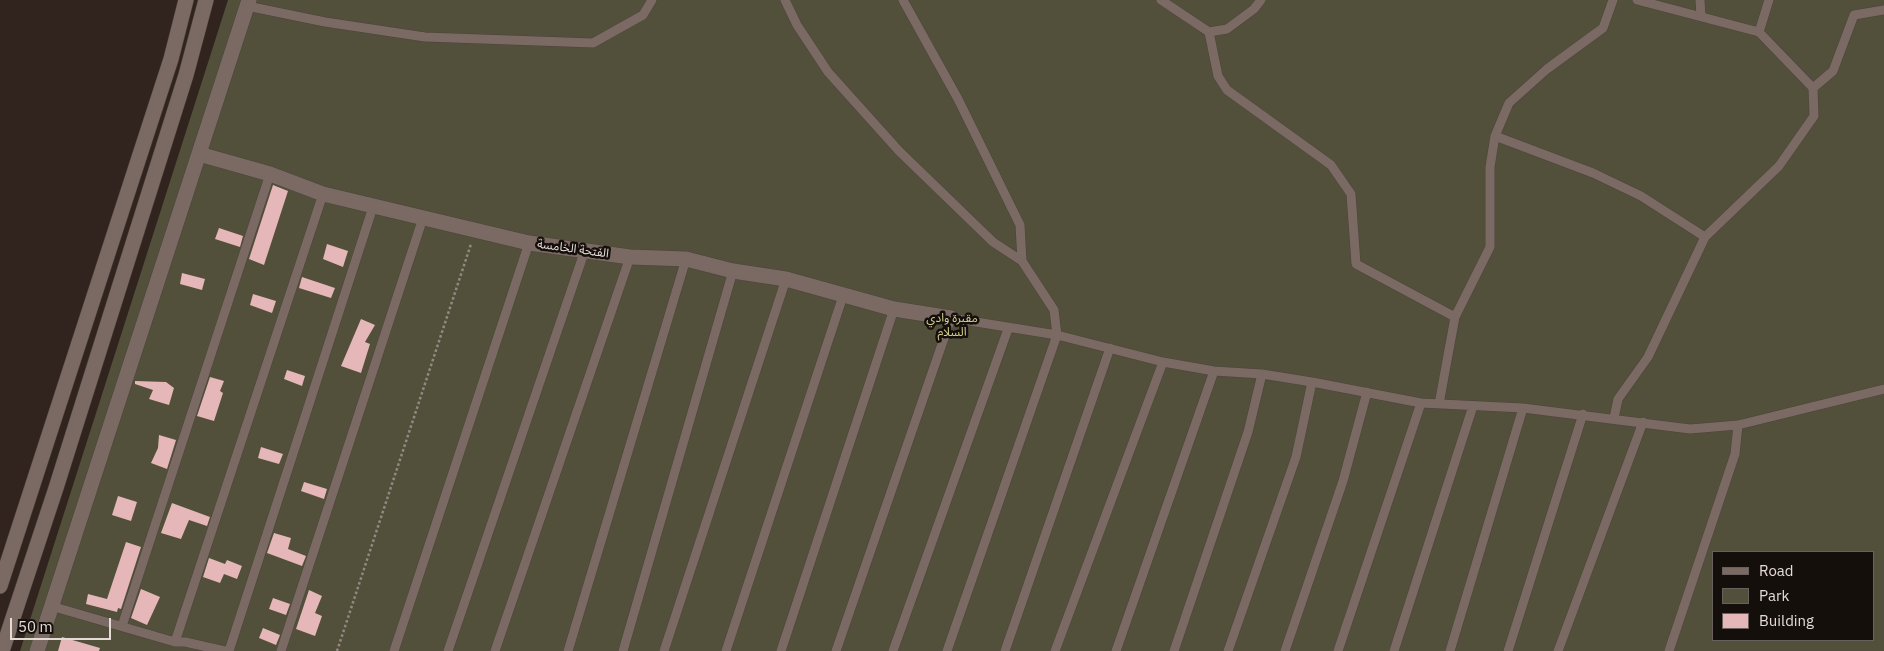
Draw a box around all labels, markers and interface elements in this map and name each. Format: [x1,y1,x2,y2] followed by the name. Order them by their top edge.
[536,237,610,261] street label: الفتحة الخامسة
[926,312,978,340] park label: مقبرة وادي السلام
[1712,551,1874,641] legend
[1759,561,1794,580] text: Road
[1759,586,1789,605] text: Park
[12,608,114,640] scale bar
[1759,611,1814,630] text: Building
[18,617,53,636] text: 50 m

